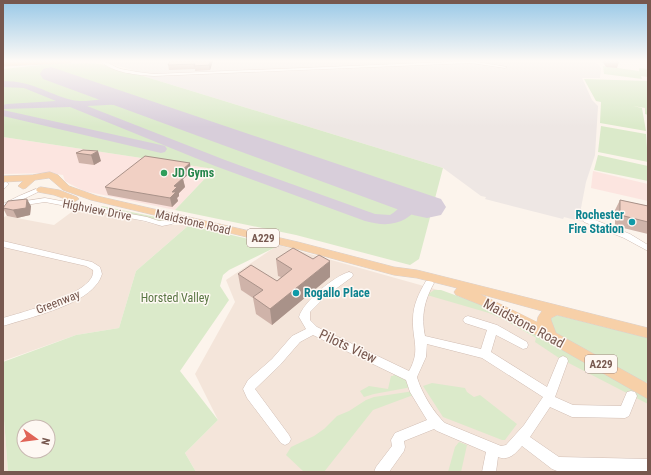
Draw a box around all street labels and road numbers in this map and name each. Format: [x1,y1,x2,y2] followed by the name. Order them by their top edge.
[61,196,133,224] street label: Highview Drive
[154,207,232,237] street label: Maidstone Road
[247,229,279,247] road number: A229
[34,287,82,317] street label: Greenway
[481,295,567,351] street label: Maidstone Road
[317,326,379,366] street label: Pilots View
[585,355,617,373] road number: A229

